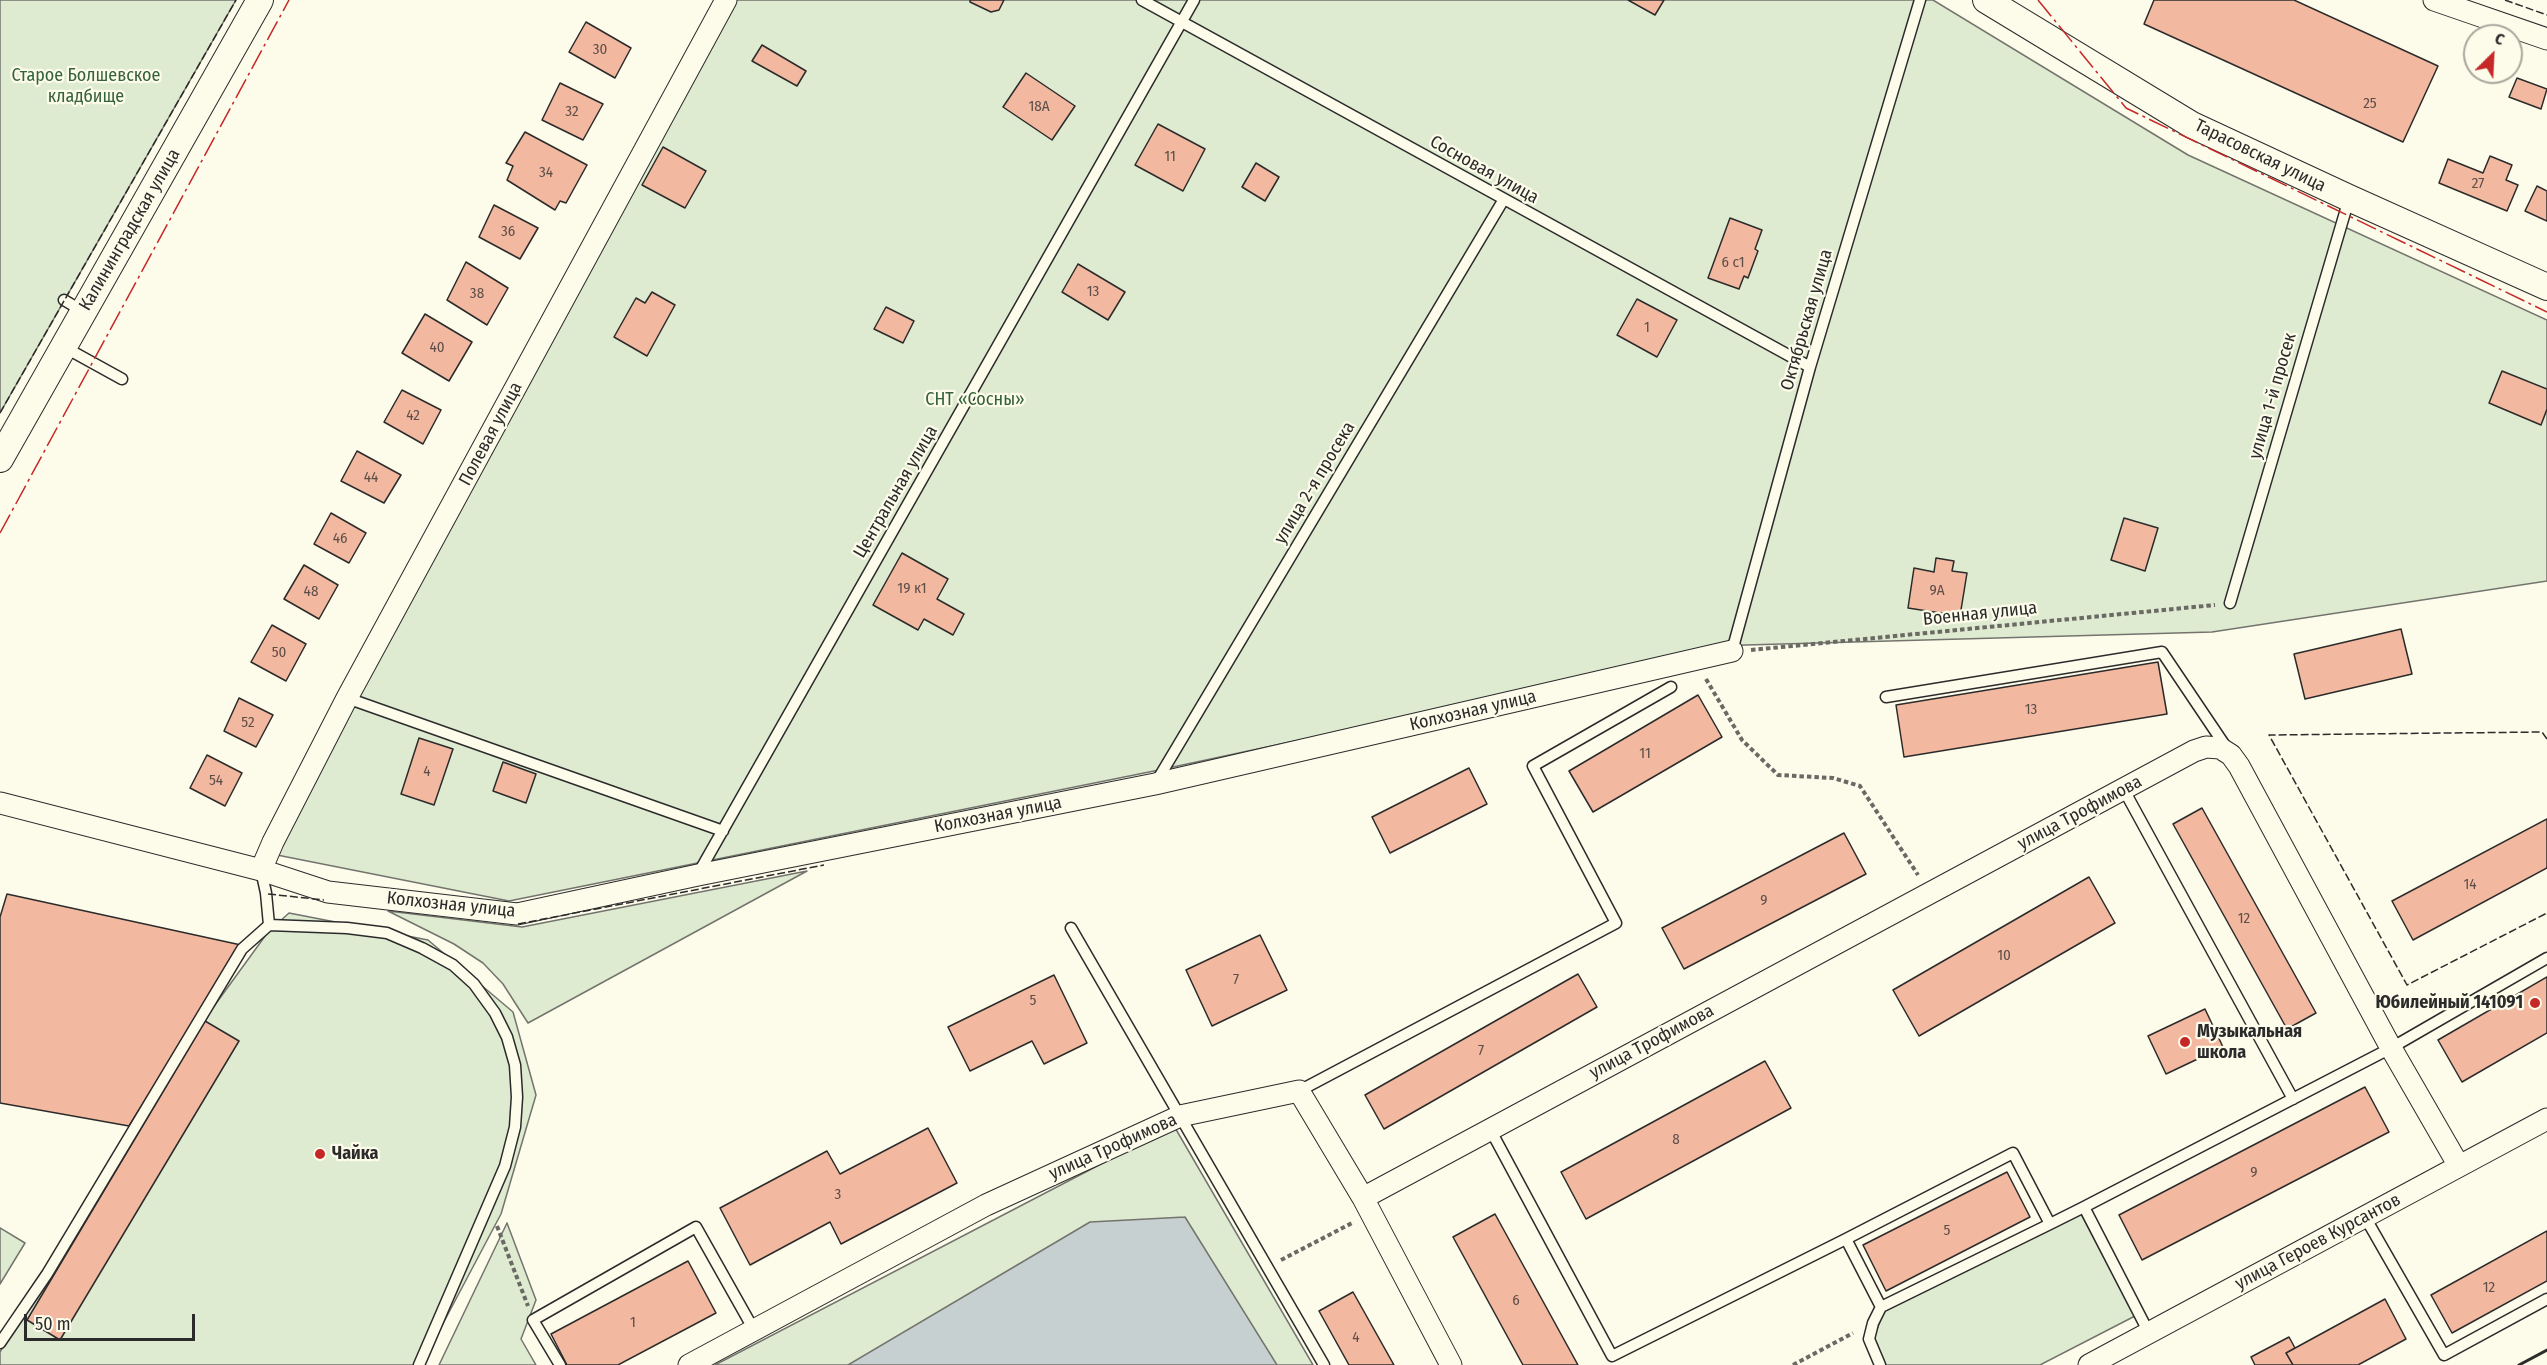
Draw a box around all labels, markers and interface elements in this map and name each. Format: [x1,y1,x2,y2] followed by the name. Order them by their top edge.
[2463,24,2523,84] north arrow
[2492,29,2507,49] text: С
[593,41,607,59] house number: 30
[12,65,160,107] park label: Старое Болшевское кладбище
[2363,95,2377,113] house number: 25
[1028,98,1050,116] house number: 18А
[565,103,579,121] house number: 32
[2191,115,2329,197] street label: Тарасовская улица
[1426,131,1542,209] street label: Сосновая улица
[75,145,185,315] street label: Калининградская улица
[1164,148,1176,166] house number: 11
[539,164,553,182] house number: 34
[2472,175,2484,193] house number: 27
[501,223,515,241] house number: 36
[1777,247,1837,393] street label: Октябрьская улица
[1721,254,1745,272] house number: 6 с1
[1087,283,1099,301] house number: 13
[470,285,484,303] house number: 38
[1644,319,1650,337] house number: 1
[2245,330,2301,462] street label: улица 1-й просек
[429,339,445,357] house number: 40
[455,379,527,489] street label: Полевая улица
[925,389,1025,411] park label: СНТ «Сосны»
[406,407,420,425] house number: 42
[1270,418,1360,548] street label: улица 2-я просека
[849,422,943,562] street label: Центральная улица
[364,469,378,487] house number: 44
[333,530,347,548] house number: 46
[897,580,927,598] house number: 19 к1
[1929,582,1945,600] house number: 9А
[304,583,318,601] house number: 48
[1922,597,2038,631] street label: Военная улица
[272,644,286,662] house number: 50
[1408,686,1538,736] street label: Колхозная улица
[2025,701,2037,719] house number: 13
[241,714,255,732] house number: 52
[1639,745,1651,763] house number: 11
[423,763,431,781] house number: 4
[2014,771,2146,855] street label: улица Трофимова
[209,772,223,790] house number: 54
[932,792,1064,838] street label: Колхозная улица
[2463,876,2477,894] house number: 14
[386,888,516,922] street label: Колхозная улица
[1760,892,1768,910] house number: 9
[2238,910,2250,928] house number: 12
[1997,947,2011,965] house number: 10
[1233,971,1239,989] house number: 7
[1030,992,1036,1010] house number: 5
[2375,992,2523,1014] place label: Юбилейный 141091
[2528,996,2542,1010] marker: Юбилейный 141091
[1586,1000,1718,1084] street label: улица Трофимова
[2197,1021,2302,1064] place label: Музыкальная школа
[2178,1035,2192,1049] marker: Музыкальная школа
[1478,1042,1484,1060] house number: 7
[1046,1109,1180,1185] street label: улица Трофимова
[1672,1131,1680,1149] house number: 8
[332,1143,378,1165] place label: Чайка
[313,1147,327,1161] marker: Чайка
[2250,1164,2258,1182] house number: 9
[835,1186,841,1204] house number: 3
[2232,1189,2404,1295] street label: улица Героев Курсантов
[1944,1222,1950,1240] house number: 5
[2483,1279,2495,1297] house number: 12
[1512,1292,1520,1310] house number: 6
[27,1302,198,1340] scale bar
[35,1313,71,1335] text: 50 m
[630,1314,636,1332] house number: 1
[1352,1329,1360,1347] house number: 4

